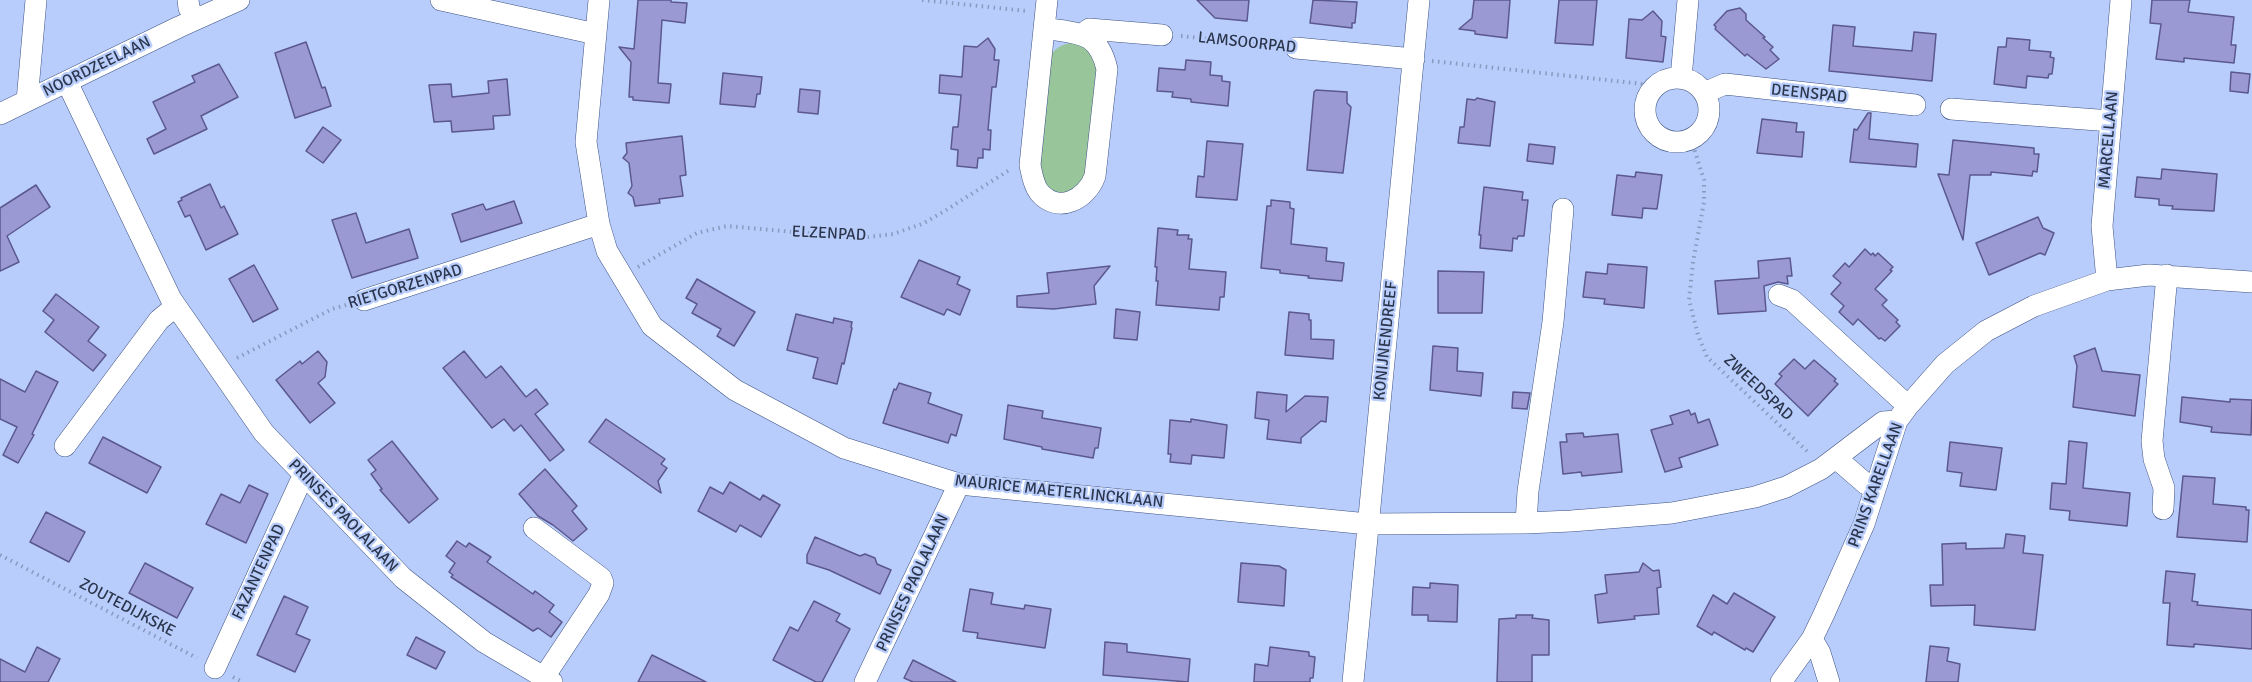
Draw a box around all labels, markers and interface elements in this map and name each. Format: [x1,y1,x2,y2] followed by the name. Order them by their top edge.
[1197,28,1297,58] street label: LAMSOORPAD
[40,33,154,101] street label: NOORDZEELAAN
[1770,80,1848,108] street label: DEENSPAD
[2095,91,2123,189] street label: MARCELLAAN
[791,222,867,246] street label: ELZENPAD
[346,261,464,313] street label: RIETGORZENPAD
[1370,280,1402,402] street label: KONIJNENDREEF
[1719,351,1797,425] street label: ZWEEDSPAD
[1844,420,1908,550] street label: PRINS KARELLAAN
[284,456,402,576] street label: PRINSES PAOLALAAN
[954,472,1164,512] street label: MAURICE MAETERLINCKLAAN
[873,511,953,655] street label: PRINSES PAOLALAAN
[229,521,289,623] street label: FAZANTENPAD
[76,575,178,641] street label: ZOUTEDIJKSKE

